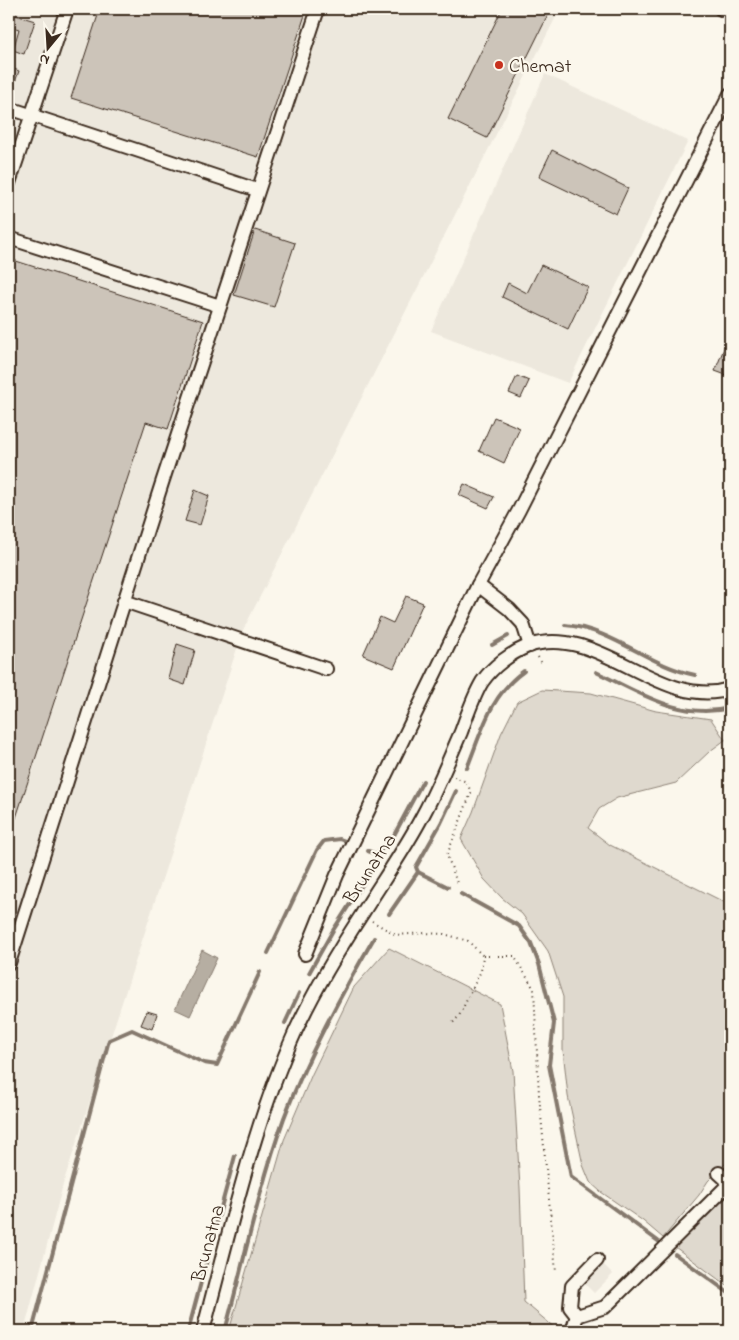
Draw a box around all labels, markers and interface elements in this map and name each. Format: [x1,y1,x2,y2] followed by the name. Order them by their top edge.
[22,22,72,72] north arrow
[37,47,52,70] text: N
[509,53,572,82] place label: Chemat
[493,59,505,71] marker: Chemat
[337,828,405,911] street label: Brunatna
[185,1202,234,1287] street label: Brunatna

